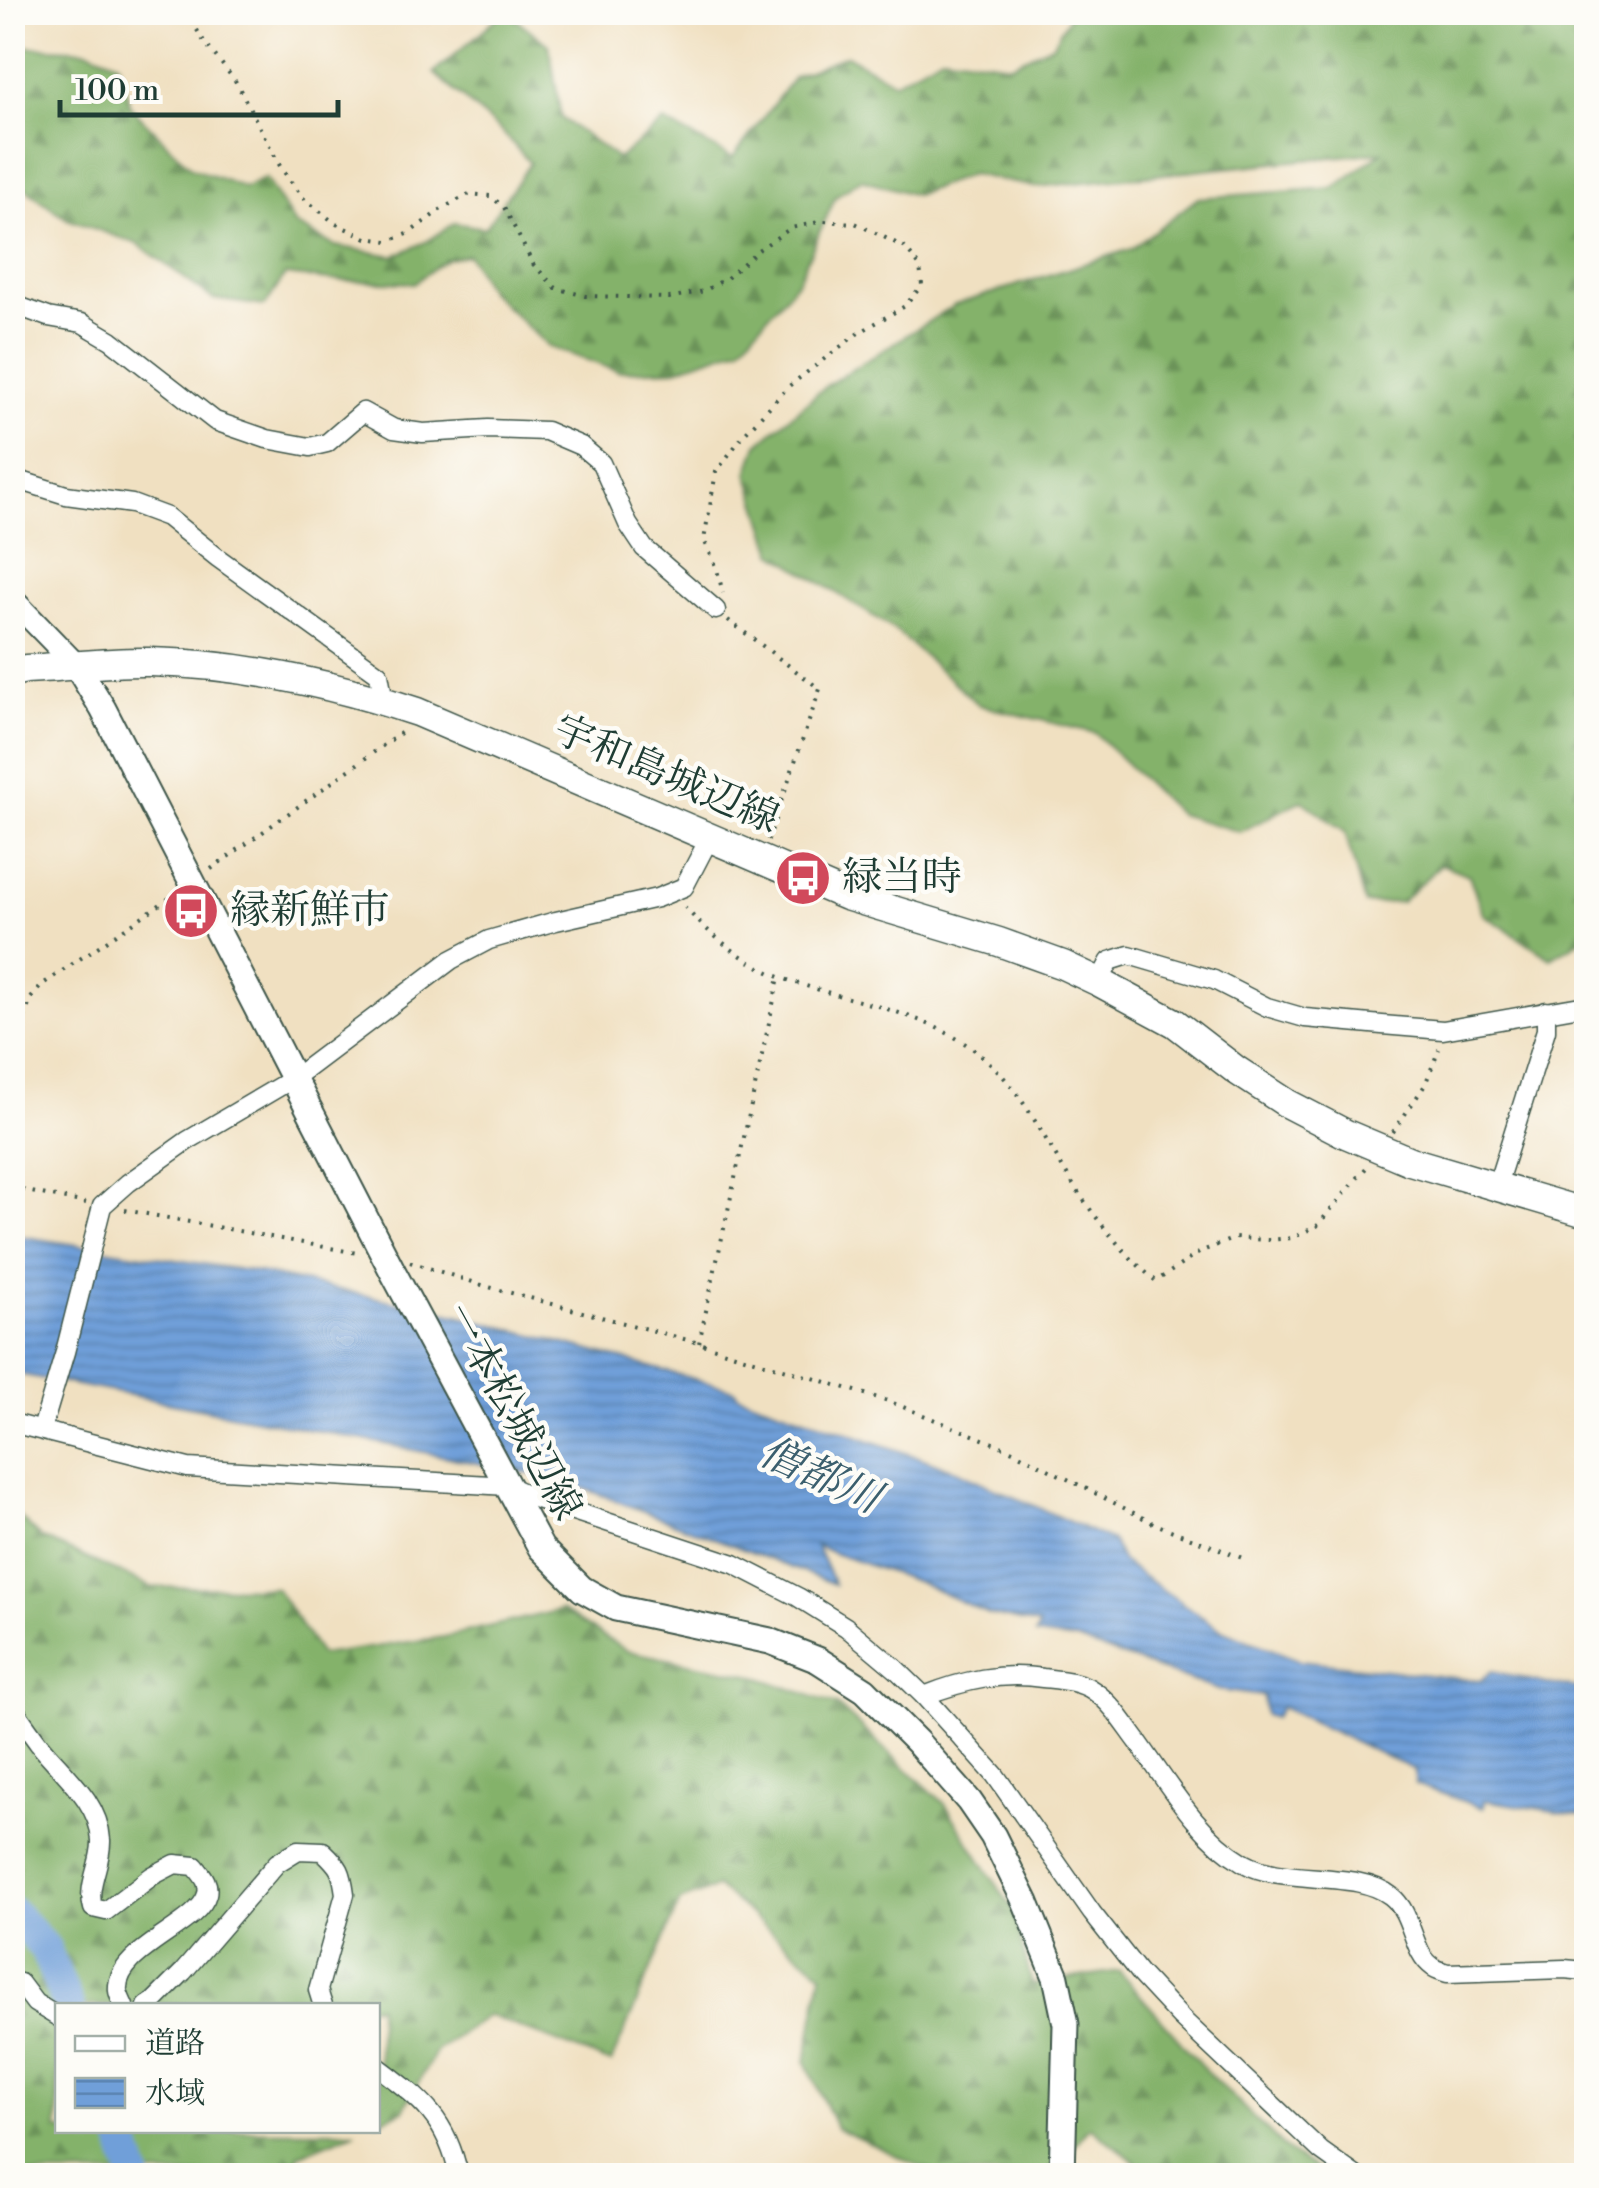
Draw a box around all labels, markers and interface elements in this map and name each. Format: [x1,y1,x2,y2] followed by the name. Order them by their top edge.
[60,55,338,117] scale bar
[75,72,159,110] text: 100 m
[546,705,786,845] street label: 宇和島城辺線
[773,848,833,908] bus stop icon: 緑当時
[842,853,962,903] place label: 緑当時
[161,881,221,941] bus stop icon: 縁新鮮市
[230,886,390,936] place label: 縁新鮮市
[432,1295,592,1529] street label: 一本松城辺線
[752,1426,892,1527] water label: 僧都川
[55,2003,380,2133] legend
[145,2025,205,2063] text: 道路
[145,2075,205,2113] text: 水域

